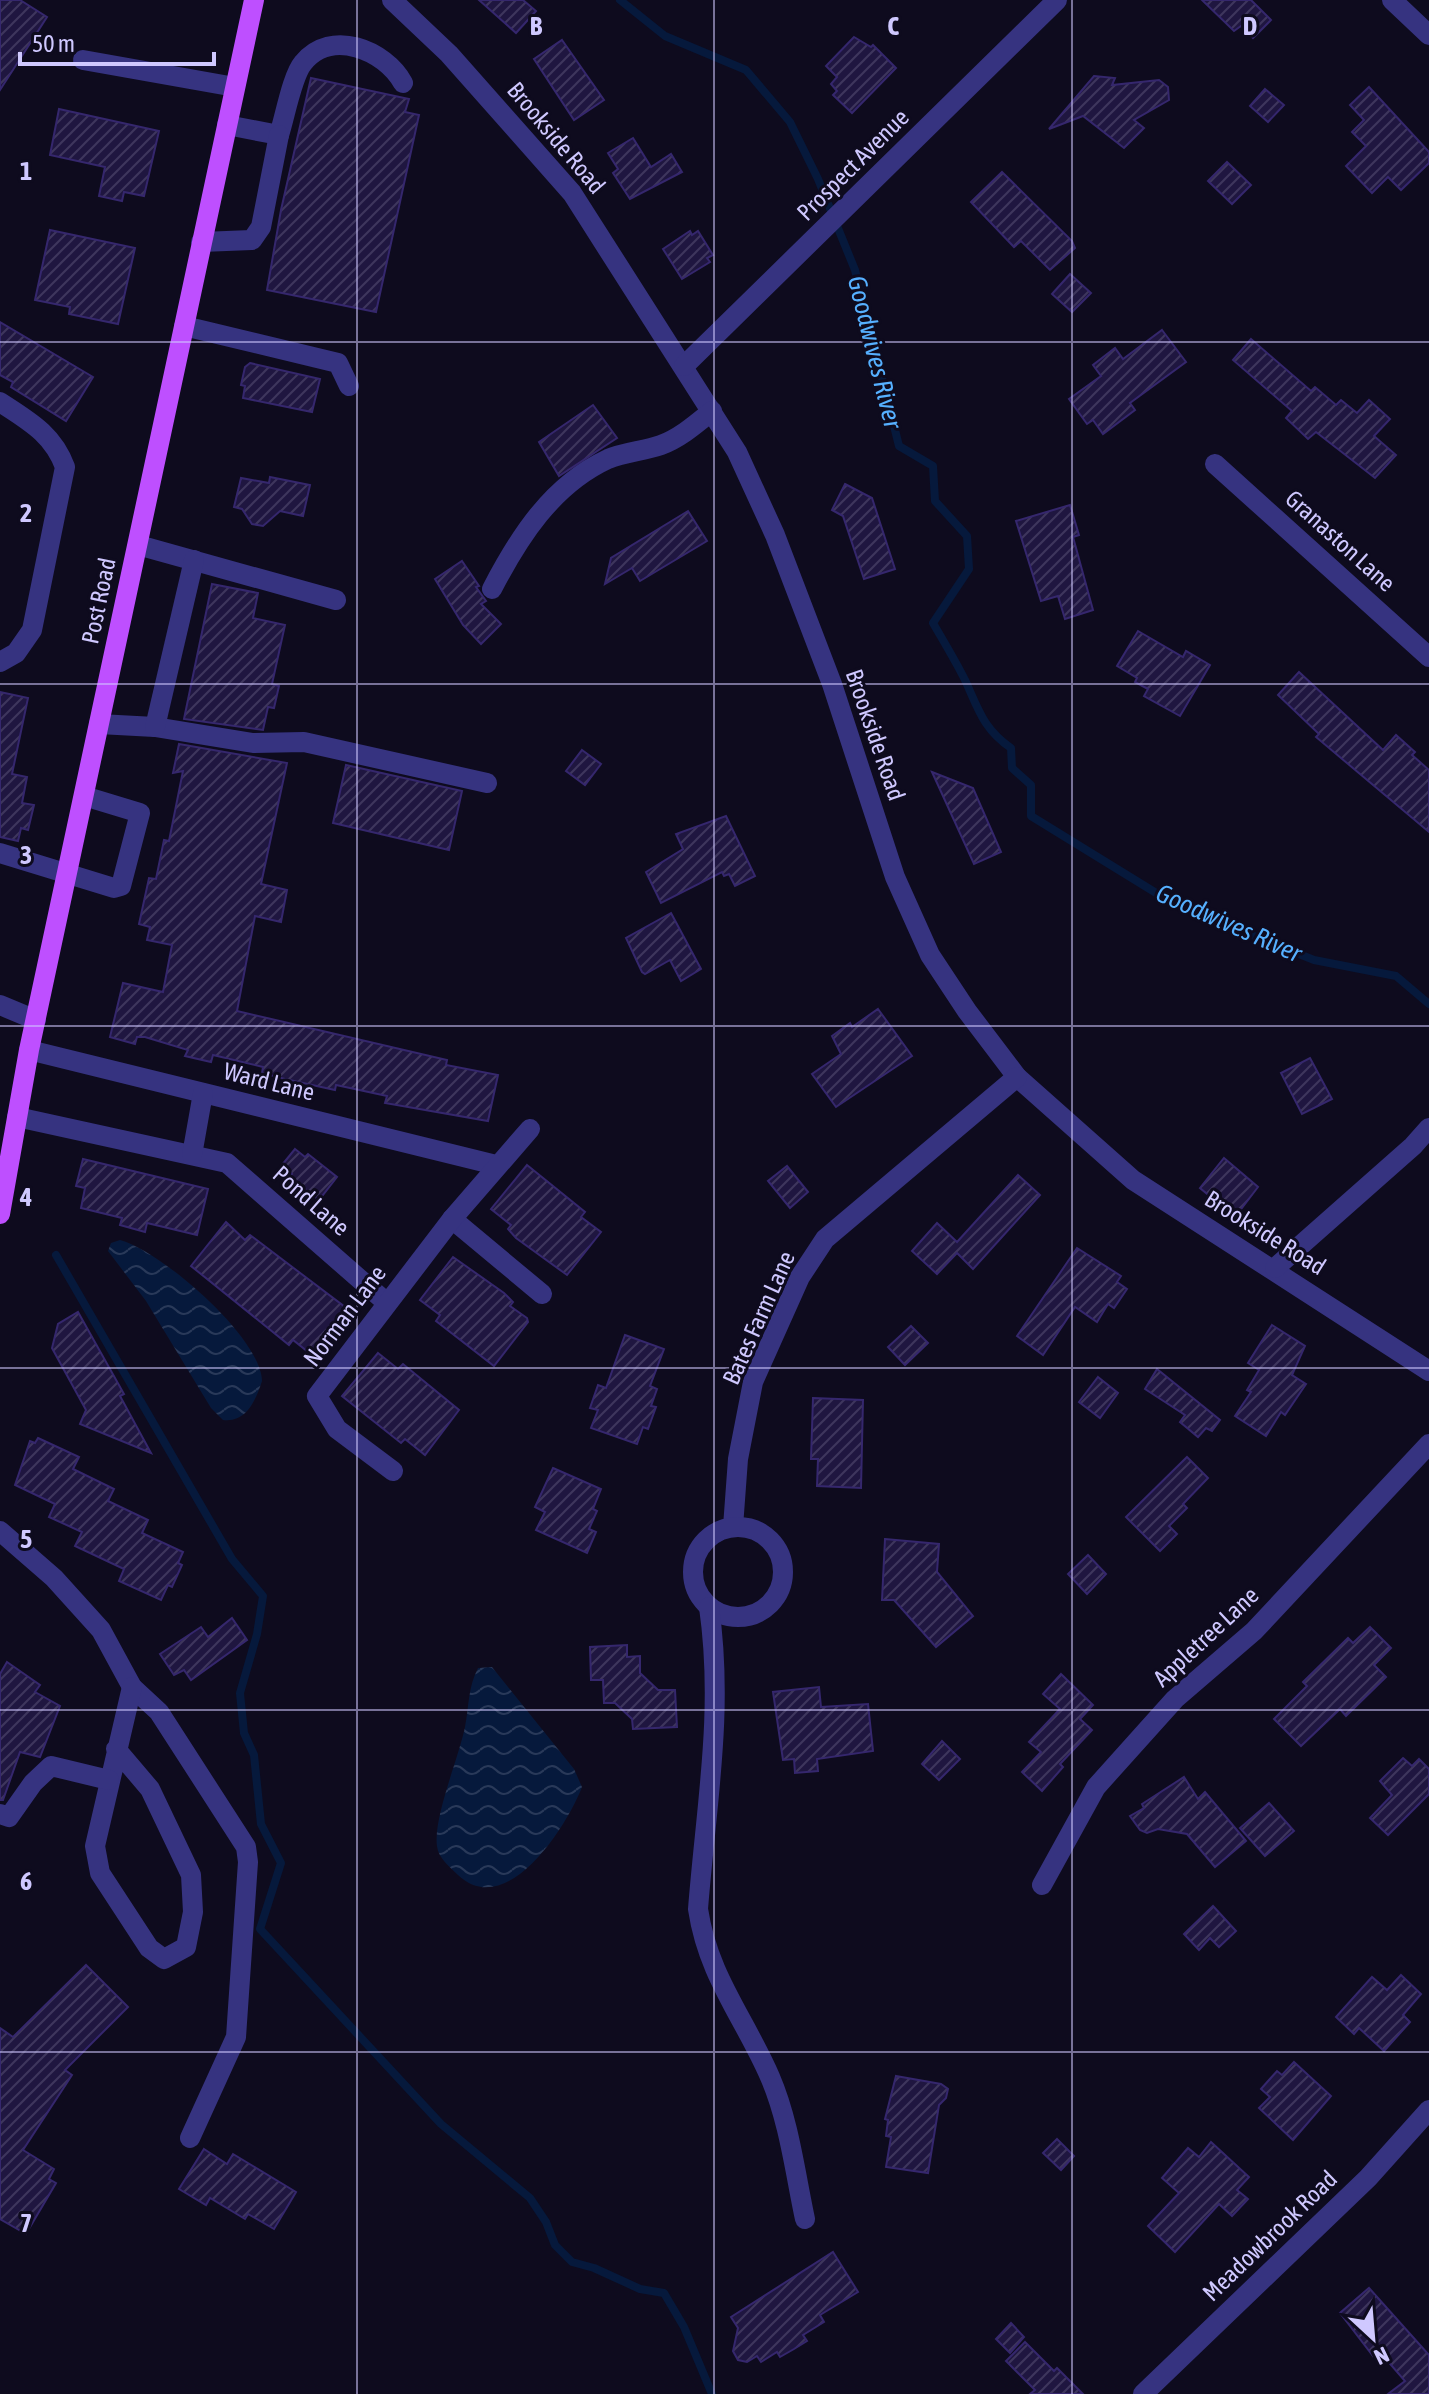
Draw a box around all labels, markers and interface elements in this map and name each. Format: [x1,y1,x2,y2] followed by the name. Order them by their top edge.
[530,11,543,41] text: B
[887,11,899,41] text: C
[1243,11,1257,41] text: D
[20,16,214,66] scale bar
[32,30,75,57] text: 50 m
[502,77,611,199] street label: Brookside Road
[791,103,914,226] street label: Prospect Avenue
[20,156,32,186] text: 1
[842,273,909,433] water label: Goodwives River
[1280,485,1401,597] street label: Granaston Lane
[20,498,32,528] text: 2
[76,555,121,646] street label: Post Road
[840,666,911,804] street label: Brookside Road
[20,840,32,870] text: 3
[1152,878,1308,969] water label: Goodwives River
[221,1057,317,1106] street label: Ward Lane
[268,1160,355,1241] street label: Pond Lane
[19,1182,32,1212] text: 4
[1200,1185,1330,1280] street label: Brookside Road
[717,1247,800,1389] street label: Bates Farm Lane
[298,1260,391,1371] street label: Norman Lane
[20,1524,32,1554] text: 5
[1148,1581,1264,1692] street label: Appletree Lane
[20,1866,32,1896] text: 6
[1197,2165,1342,2306] street label: Meadowbrook Road
[20,2208,32,2238] text: 7
[1333,2298,1413,2378] north arrow
[1370,2341,1393,2371] text: N

